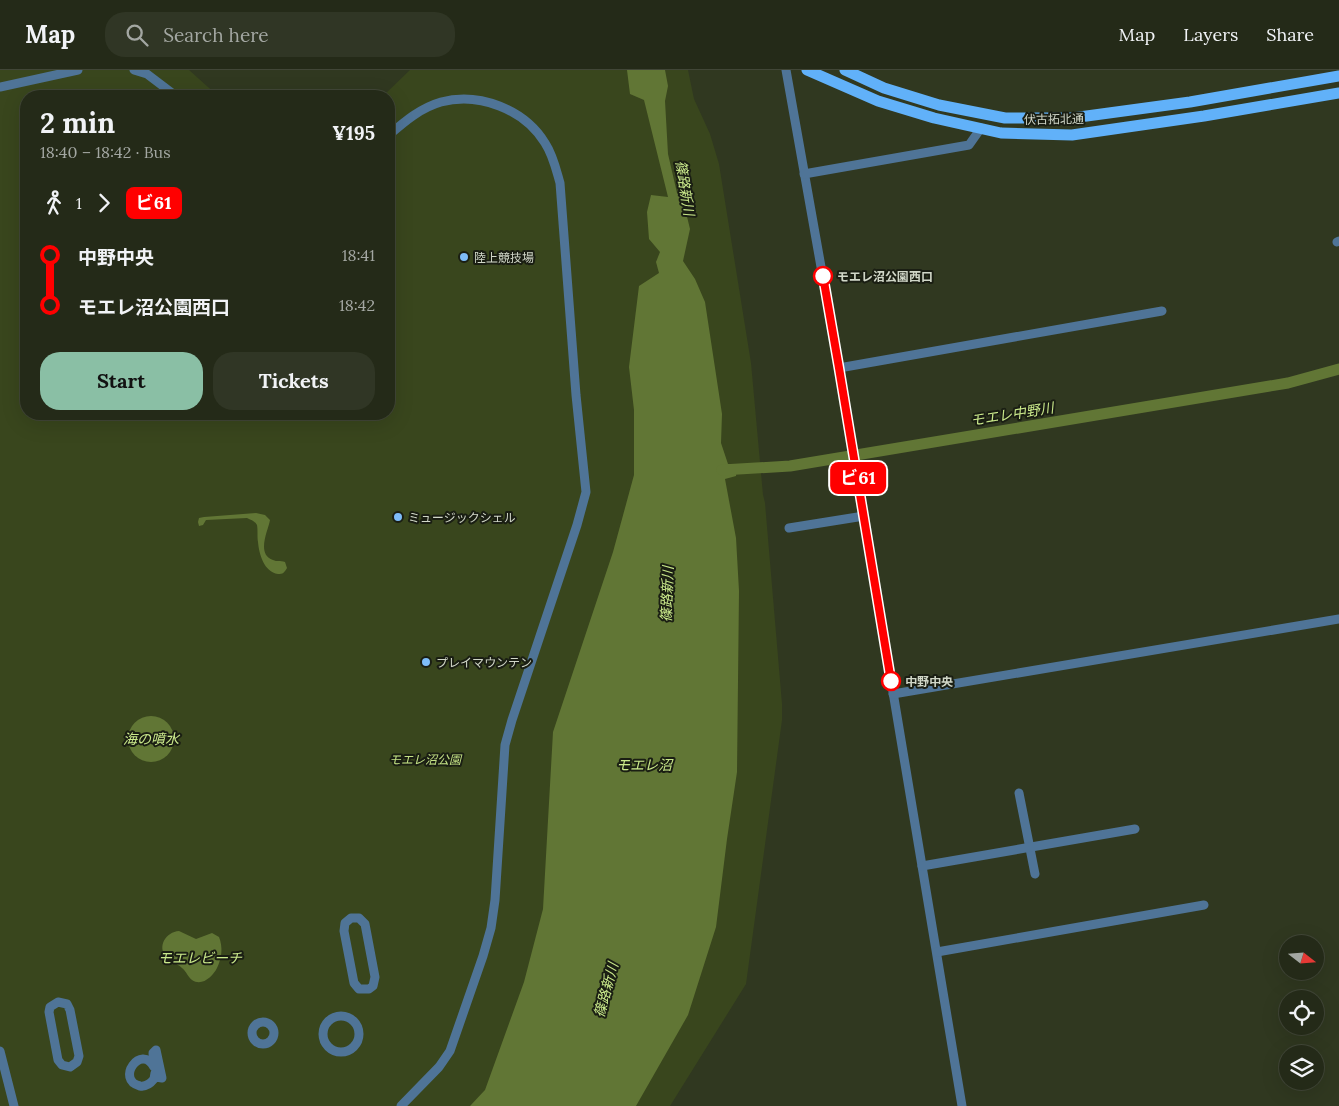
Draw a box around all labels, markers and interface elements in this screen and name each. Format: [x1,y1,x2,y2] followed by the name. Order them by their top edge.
[105,12,455,57] search box
[25,19,75,50] text: Map
[123,21,151,49] icon: search
[163,23,269,47] text: Search here
[1119,23,1155,46] text: Map
[1183,23,1238,46] text: Layers
[1266,23,1314,46] text: Share
[40,105,115,141] text: 2 min
[1024,111,1084,127] street label: 伏古拓北通
[332,121,375,145] text: ¥195
[40,142,171,162] text: 18:40 – 18:42 · Bus
[672,159,699,219] water label: 篠路新川
[40,189,68,217] icon: walk
[90,189,118,217] icon: forward
[136,191,172,214] text: ビ61
[76,193,82,213] text: 1
[78,245,154,269] text: 中野中央
[342,245,375,265] text: 18:41
[474,250,534,265] place label: 陸上競技場
[458,251,470,263] marker: 陸上競技場
[813,266,833,286] marker: モエレ沼公園西口
[837,269,933,284] place label: モエレ沼公園西口
[78,295,230,319] text: モエレ沼公園西口
[339,295,375,315] text: 18:42
[40,352,203,410] button: Start
[213,352,375,410] button: Tickets
[969,398,1057,429] water label: モエレ中野川
[829,462,887,494] line badge: ビ61
[840,466,876,489] text: ビ61
[408,510,516,525] place label: ミュージックシェル
[392,511,404,523] marker: ミュージックシェル
[657,564,677,622] water label: 篠路新川
[436,655,532,670] place label: プレイマウンテン
[420,656,432,668] marker: プレイマウンテン
[881,671,901,691] marker: 中野中央
[905,674,953,689] place label: 中野中央
[123,730,181,748] water label: 海の噴水
[389,752,463,767] park label: モエレ沼公園
[616,756,674,774] water label: モエレ沼
[1279,935,1324,980] north arrow
[1279,935,1324,1090] map controls
[158,949,243,967] water label: モエレビーチ
[590,959,622,1019] water label: 篠路新川
[1279,990,1324,1035] button: locate
[1279,1045,1324,1090] button: layers

